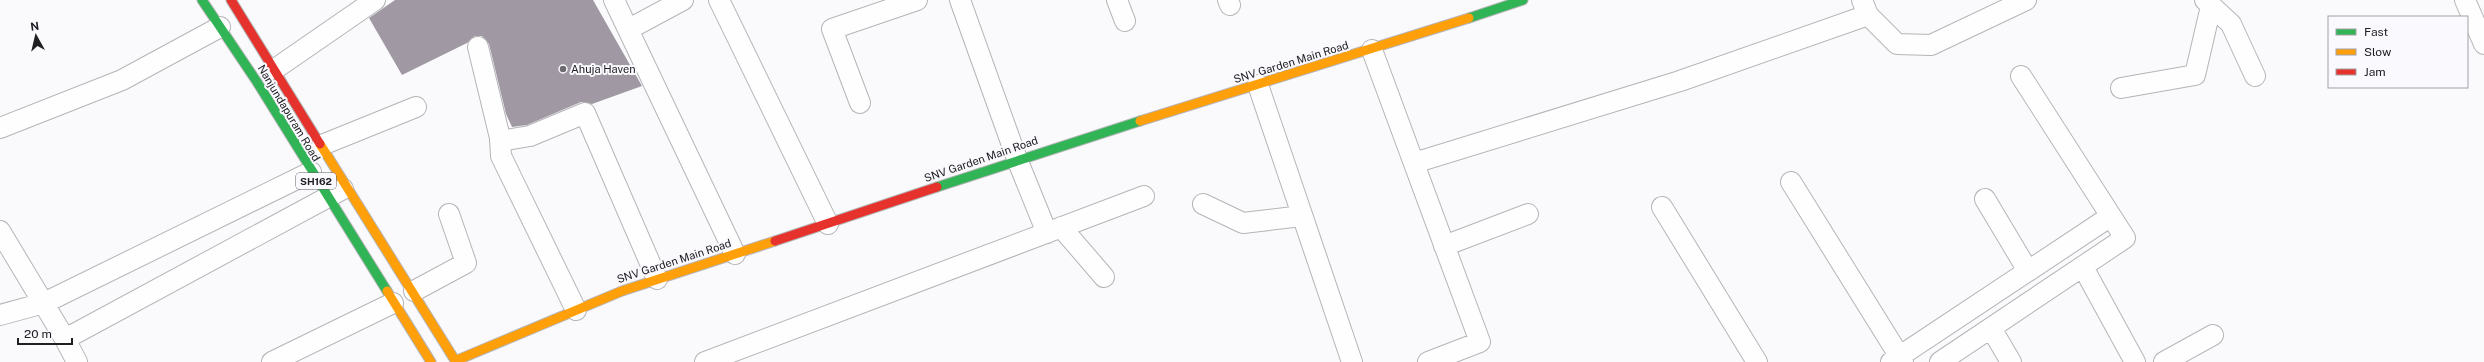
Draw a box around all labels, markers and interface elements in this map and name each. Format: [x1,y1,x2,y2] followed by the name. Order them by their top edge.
[16,16,56,56] north arrow
[2328,16,2468,88] legend
[30,20,40,33] text: N
[2364,25,2389,39] text: Fast
[1232,39,1350,85] street label: SNV Garden Main Road
[2364,45,2392,59] text: Slow
[255,63,323,163] street label: Nanjundapuram Road
[571,63,636,75] place label: Ahuja Haven
[558,64,568,74] marker: Ahuja Haven
[2364,65,2386,79] text: Jam
[923,134,1039,184] street label: SNV Garden Main Road
[296,173,336,189] road number: SH162
[615,237,733,285] street label: SNV Garden Main Road
[18,320,72,346] scale bar
[24,327,52,341] text: 20 m

